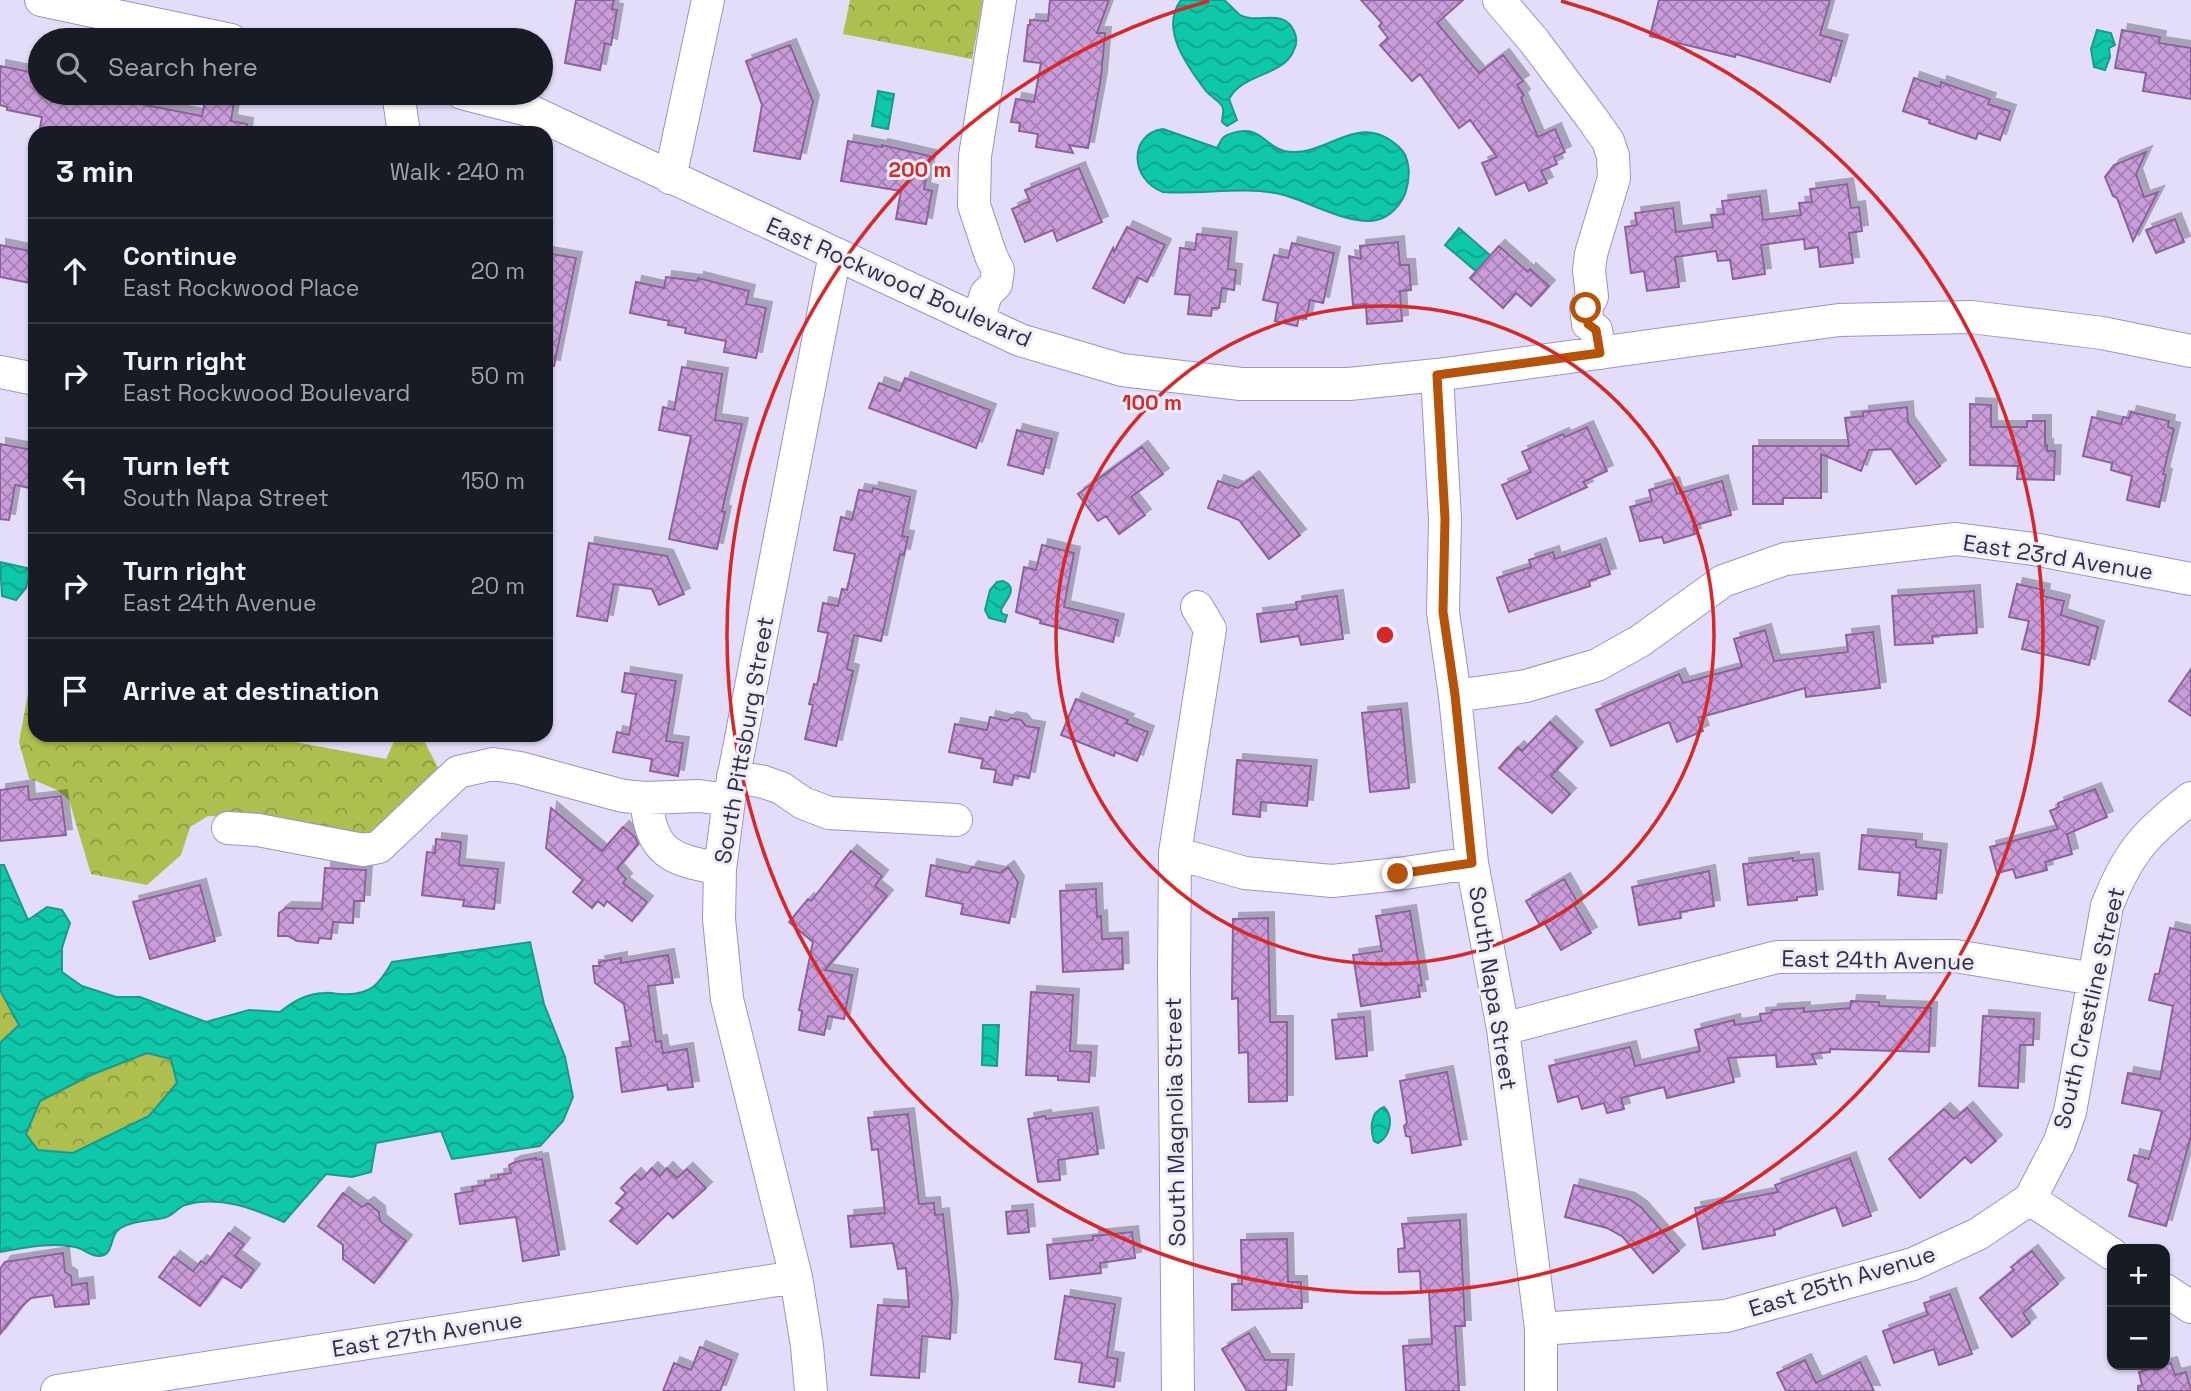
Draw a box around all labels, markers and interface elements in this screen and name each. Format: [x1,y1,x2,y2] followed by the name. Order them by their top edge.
[28,28,553,105] search box
[52,48,90,86] icon: search
[108,50,258,84] text: Search here
[56,152,134,191] text: 3 min
[889,156,951,183] text: 200 m
[390,157,525,187] text: Walk · 240 m
[762,210,1036,354] street label: East Rockwood Boulevard
[123,239,237,273] text: Continue
[56,252,94,290] icon: ahead
[471,256,525,286] text: 20 m
[123,273,359,303] text: East Rockwood Place
[1570,292,1601,323] route start
[123,344,247,378] text: Turn right
[56,357,94,395] icon: right
[471,361,525,391] text: 50 m
[123,378,410,408] text: East Rockwood Boulevard
[1122,389,1182,416] text: 100 m
[123,449,230,483] text: Turn left
[56,462,94,500] icon: left
[461,466,525,496] text: 150 m
[123,483,329,513] text: South Napa Street
[1961,527,2155,587] street label: East 23rd Avenue
[123,554,247,588] text: Turn right
[56,567,94,605] icon: right
[471,571,525,601] text: 20 m
[123,588,317,618] text: East 24th Avenue
[707,614,781,866] street label: South Pittsburg Street
[1373,623,1397,647] centre of rings
[56,672,94,710] icon: arrive
[123,674,380,708] text: Arrive at destination
[1382,858,1413,889] route end
[1462,884,1524,1092] street label: South Napa Street
[2047,884,2131,1132] street label: South Crestline Street
[1781,943,1975,977] street label: East 24th Avenue
[1158,997,1192,1247] street label: South Magnolia Street
[1745,1238,1939,1324] street label: East 25th Avenue
[2107,1244,2170,1370] map controls
[2107,1244,2170,1307] button: +
[330,1304,524,1364] street label: East 27th Avenue
[2107,1307,2170,1370] button: −

